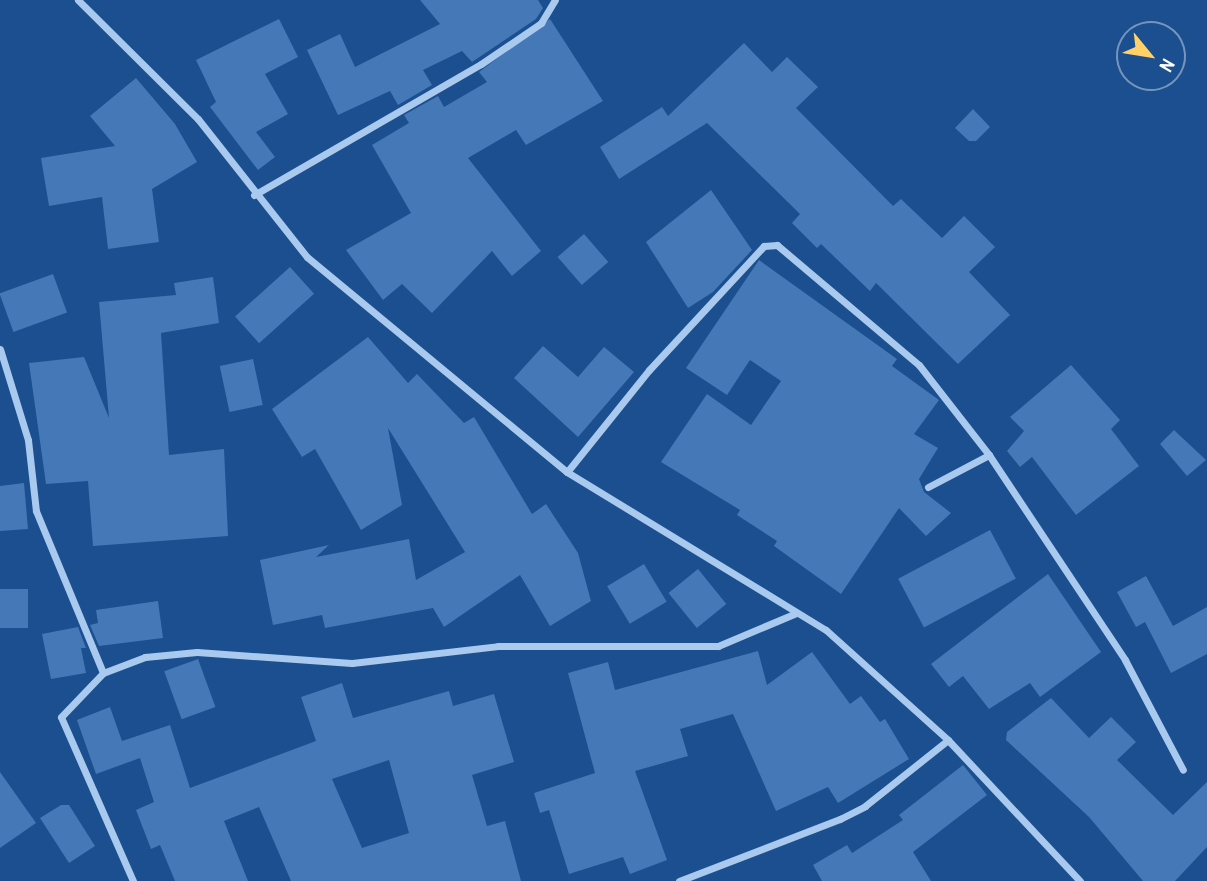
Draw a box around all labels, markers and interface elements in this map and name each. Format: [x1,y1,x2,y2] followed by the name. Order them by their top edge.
[1116,21,1186,91] north arrow
[1153,54,1182,77] text: N

